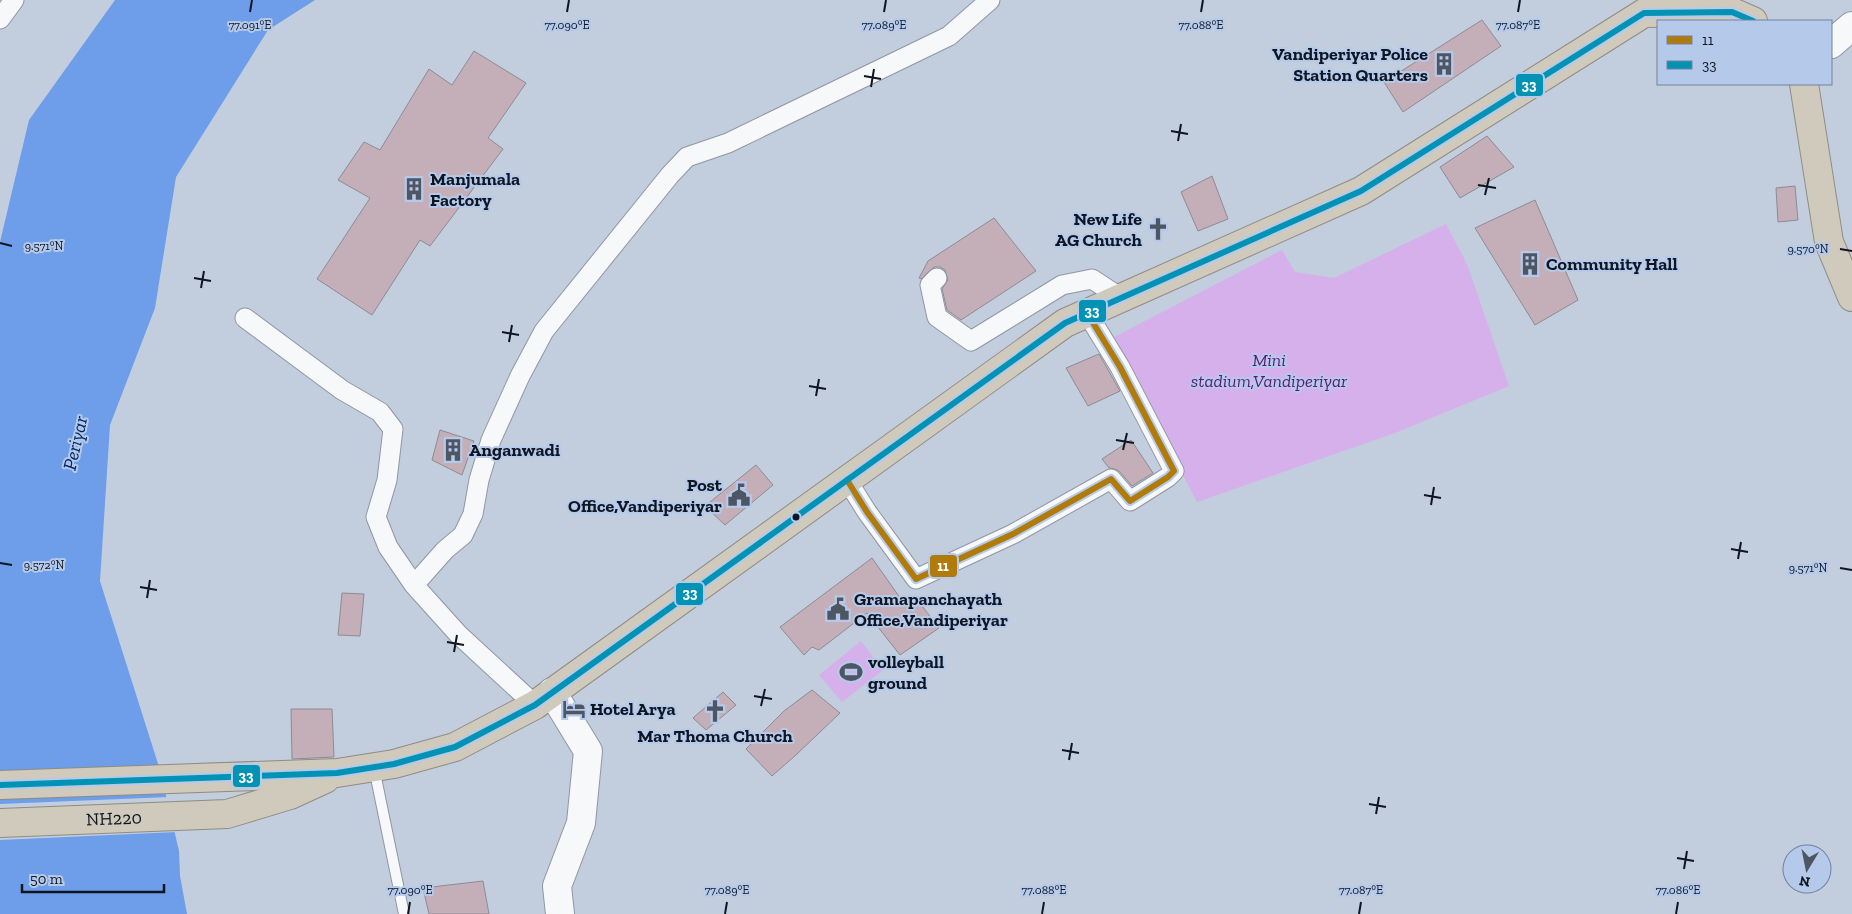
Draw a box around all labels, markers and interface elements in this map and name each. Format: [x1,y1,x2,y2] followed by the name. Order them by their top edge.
[229,18,271,32] text: 77.091°E
[544,18,590,32] text: 77.090°E
[862,18,906,32] text: 77.089°E
[1179,18,1223,32] text: 77.088°E
[1496,18,1540,32] text: 77.087°E
[1657,20,1832,85] legend
[1702,31,1714,49] text: 11
[1272,43,1428,86] place label: Vandiperiyar Police Station Quarters
[1431,51,1457,77] building icon: Vandiperiyar Police Station Quarters
[1702,56,1717,74] text: 33
[1515,73,1544,97] line badge: 33
[1522,77,1537,94] text: 33
[430,168,520,211] place label: Manjumala Factory
[401,176,427,202] building icon: Manjumala Factory
[1055,208,1143,251] place label: New Life AG Church
[1145,216,1171,242] church icon: New Life AG Church
[25,239,63,253] text: 9.571°N
[1787,242,1829,256] text: 9.570°N
[1517,251,1543,277] building icon: Community Hall
[1546,253,1678,275] place label: Community Hall
[1078,299,1107,323] line badge: 33
[1085,303,1100,320] text: 33
[1191,349,1348,392] park label: Mini stadium,Vandiperiyar
[58,413,92,472] water label: Periyar
[440,437,466,463] building icon: Anganwadi
[469,439,561,461] place label: Anganwadi
[568,474,723,517] place label: Post Office,Vandiperiyar
[726,482,752,508] public building icon: Post Office,Vandiperiyar
[791,512,801,522] unlabelled marker
[929,554,958,578] line badge: 11
[24,558,64,572] text: 9.572°N
[937,558,949,575] text: 11
[1789,561,1827,575] text: 9.571°N
[675,582,704,606] line badge: 33
[683,585,698,602] text: 33
[854,588,1008,631] place label: Gramapanchayath Office,Vandiperiyar
[825,596,851,622] public building icon: Gramapanchayath Office,Vandiperiyar
[868,651,944,694] place label: volleyball ground
[838,659,864,685] sports icon: volleyball ground
[561,696,587,722] hotel icon: Hotel Arya
[590,698,676,720] place label: Hotel Arya
[702,698,728,724] church icon: Mar Thoma Church
[637,725,793,747] place label: Mar Thoma Church
[232,764,261,788] line badge: 33
[239,768,254,785] text: 33
[86,806,142,831] street label: NH220
[1782,844,1832,894] north arrow
[22,862,165,894] scale bar
[30,870,63,888] text: 50 m
[1798,872,1812,891] text: N
[387,883,433,897] text: 77.090°E
[705,883,749,897] text: 77.089°E
[1022,883,1066,897] text: 77.088°E
[1339,883,1383,897] text: 77.087°E
[1656,883,1700,897] text: 77.086°E

